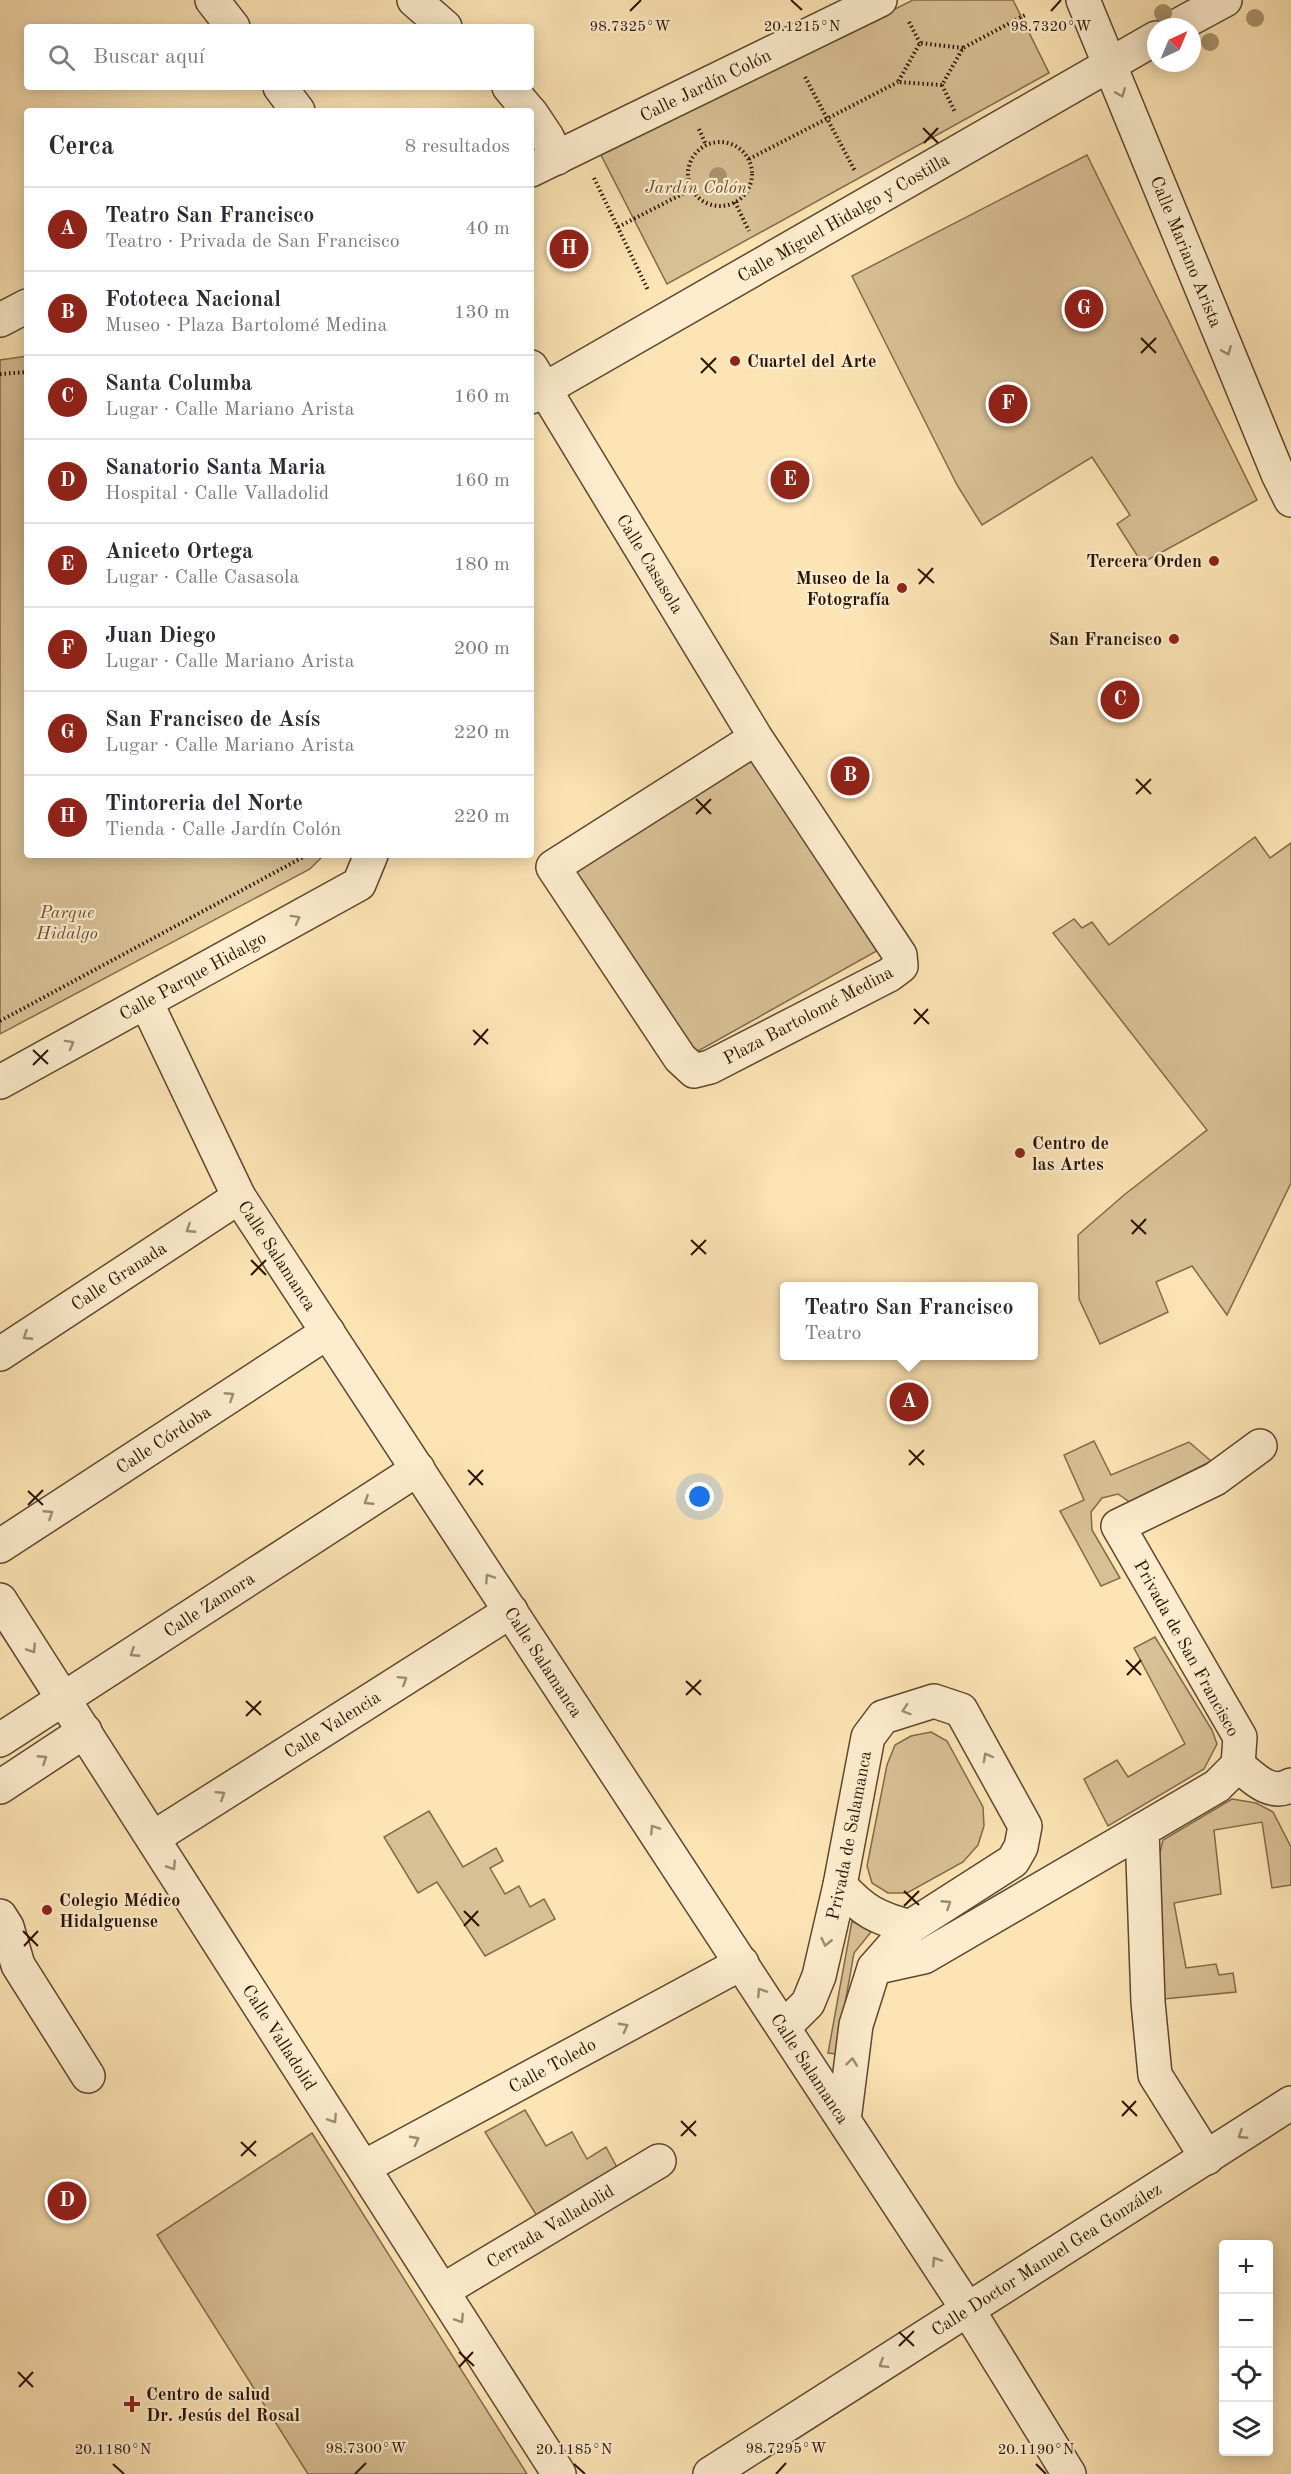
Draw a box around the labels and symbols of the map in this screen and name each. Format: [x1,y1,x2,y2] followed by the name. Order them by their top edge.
[1147,18,1201,72] north arrow
[589,20,671,35] text: 98.7325°W
[764,20,841,35] text: 20.1215°N
[1010,20,1092,35] text: 98.7320°W
[637,46,775,125] street label: Calle Jardín Colón
[1114,87,1126,98] one-way arrow
[735,151,953,286] street label: Calle Miguel Hidalgo y Costilla
[1146,174,1225,330] street label: Calle Mariano Arista
[645,179,747,197] park label: Jardín Colón
[550,226,588,272] pin: H
[1064,286,1104,332] pin: G
[1220,345,1232,356] one-way arrow
[747,353,877,371] place label: Cuartel del Arte
[728,354,742,368] marker: Cuartel del Arte
[988,382,1028,426] pin: F
[770,458,810,502] pin: E
[613,512,686,617] street label: Calle Casasola
[1086,553,1202,571] place label: Tercera Orden
[1207,554,1221,568] marker: Tercera Orden
[796,570,890,609] place label: Museo de la Fotografía
[895,581,909,595] marker: Museo de la Fotografía
[1049,631,1162,649] place label: San Francisco
[1167,632,1181,646] marker: San Francisco
[1100,678,1140,722] pin: C
[830,754,870,798] pin: B
[35,904,98,943] park label: Parque Hidalgo
[289,915,300,926] one-way arrow
[117,929,270,1024] street label: Calle Parque Hidalgo
[721,963,896,1068] street label: Plaza Bartolomé Medina
[63,1040,74,1051] one-way arrow
[1032,1135,1109,1174] place label: Centro de las Artes
[1013,1146,1027,1160] marker: Centro de las Artes
[234,1198,319,1314] street label: Calle Salamanca
[186,1222,196,1234] one-way arrow
[68,1239,170,1315] street label: Calle Granada
[23,1329,34,1340] one-way arrow
[890,1380,928,1424] pin: A
[223,1392,234,1403] one-way arrow
[113,1403,214,1478] street label: Calle Córdoba
[685,1482,714,1511] your location
[364,1494,375,1505] one-way arrow
[42,1510,53,1521] one-way arrow
[1130,1557,1242,1740] street label: Privada de San Francisco
[161,1569,258,1641] street label: Calle Zamora
[485,1574,496,1585] one-way arrow
[500,1604,585,1721] street label: Calle Salamanca
[25,1643,36,1654] one-way arrow
[130,1645,140,1657] one-way arrow
[397,1675,407,1687] one-way arrow
[281,1688,384,1762] street label: Calle Valencia
[901,1702,912,1715] one-way arrow
[824,1749,875,1922] street label: Privada de Salamanca
[983,1753,994,1763] one-way arrow
[36,1755,47,1766] one-way arrow
[214,1792,225,1803] one-way arrow
[650,1825,661,1836] one-way arrow
[164,1860,175,1871] one-way arrow
[59,1892,180,1931] place label: Colegio Médico Hidalguense
[941,1899,951,1911] one-way arrow
[40,1903,54,1917] marker: Colegio Médico Hidalguense
[821,1937,834,1947] one-way arrow
[238,1982,319,2094] street label: Calle Valladolid
[757,1988,768,1999] one-way arrow
[767,2011,852,2128] street label: Calle Salamanca
[617,2023,628,2034] one-way arrow
[506,2035,599,2097] street label: Calle Toledo
[845,2058,857,2067] one-way arrow
[326,2112,337,2123] one-way arrow
[1238,2128,1249,2139] one-way arrow
[409,2136,419,2147] one-way arrow
[48,2178,86,2224] pin: D
[929,2180,1165,2340] street label: Calle Doctor Manuel Gea González
[484,2182,617,2272] street label: Cerrada Valladolid
[932,2257,943,2268] one-way arrow
[453,2313,465,2323] one-way arrow
[879,2357,890,2368] one-way arrow
[146,2386,301,2425] place label: Centro de salud Dr. Jesús del Rosal
[123,2395,141,2413] marker: Centro de salud Dr. Jesús del Rosal
[325,2442,407,2457] text: 98.7300°W
[745,2442,827,2457] text: 98.7295°W
[75,2443,152,2458] text: 20.1180°N
[536,2443,613,2458] text: 20.1185°N
[998,2443,1075,2458] text: 20.1190°N

